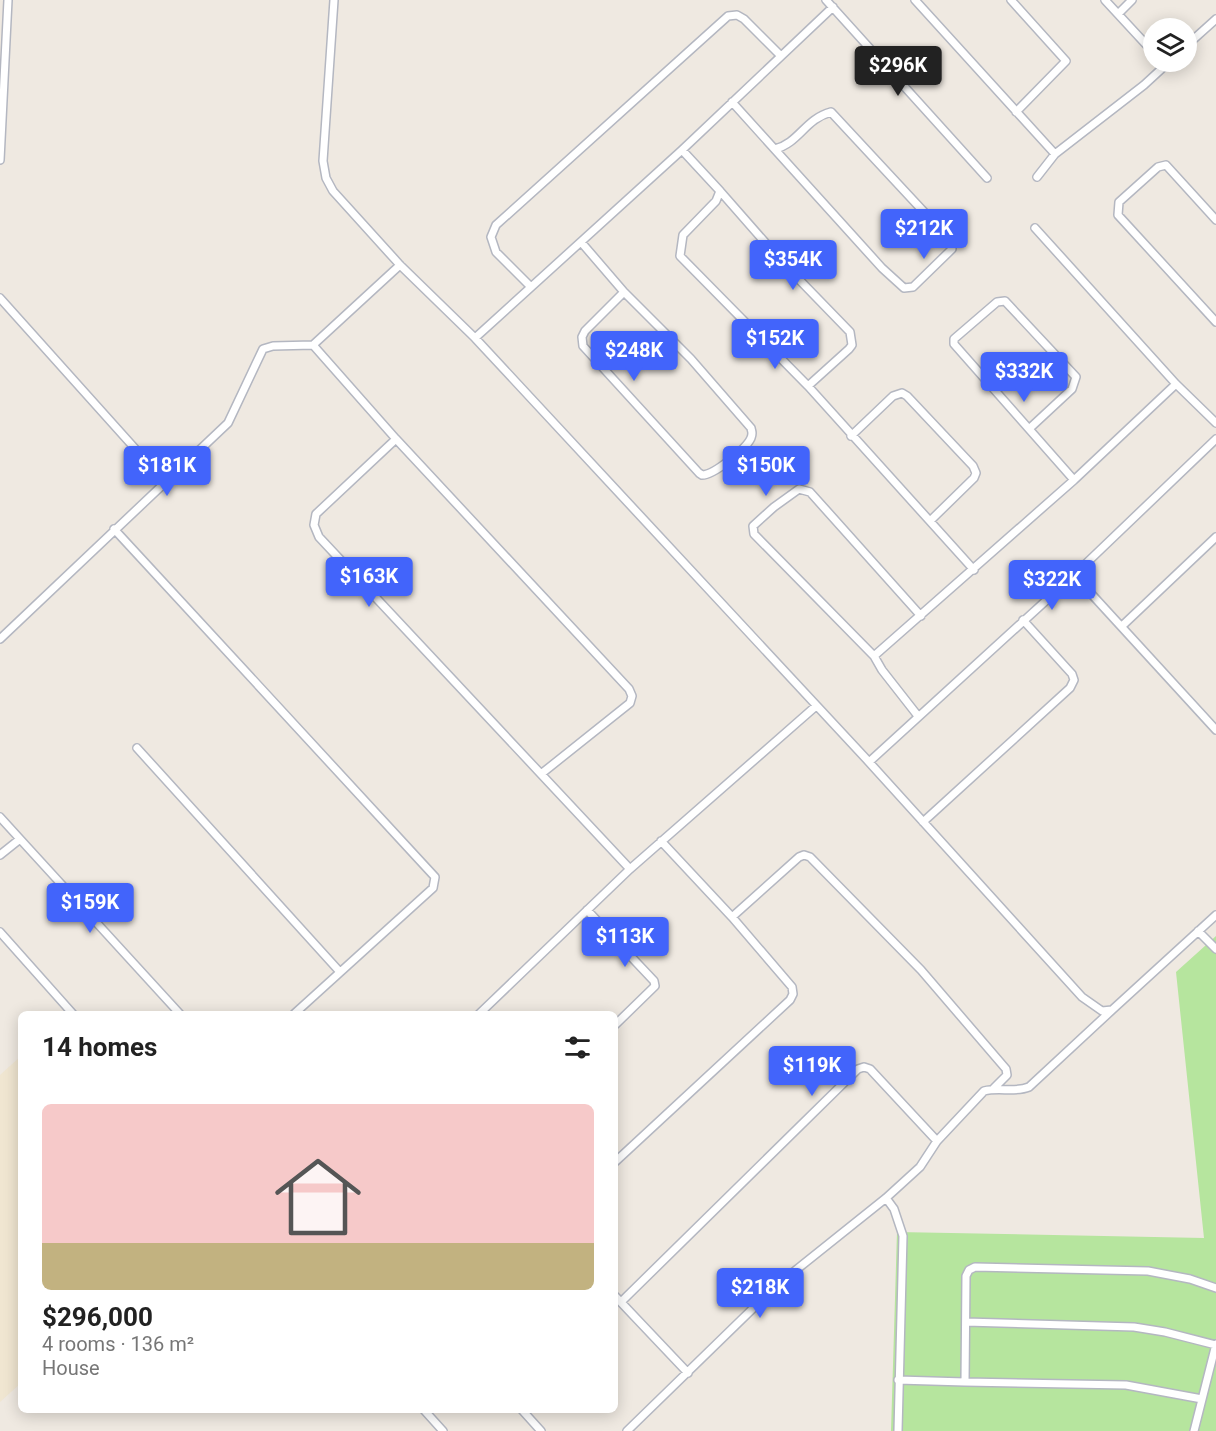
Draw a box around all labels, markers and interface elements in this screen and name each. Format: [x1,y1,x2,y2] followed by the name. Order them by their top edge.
[1143,18,1197,72] map controls
[1143,18,1197,72] button: layers
[856,46,940,97] pin: $296K
[869,53,927,77] text: $296K
[882,209,966,260] pin: $212K
[895,216,953,240] text: $212K
[751,240,835,291] pin: $354K
[764,247,822,271] text: $354K
[733,319,817,370] pin: $152K
[746,326,804,350] text: $152K
[592,331,676,382] pin: $248K
[605,338,663,362] text: $248K
[982,352,1066,403] pin: $332K
[995,359,1053,383] text: $332K
[125,446,209,497] pin: $181K
[724,446,808,497] pin: $150K
[138,453,196,477] text: $181K
[737,453,795,477] text: $150K
[327,557,411,608] pin: $163K
[1010,560,1094,611] pin: $322K
[340,564,398,588] text: $163K
[1023,567,1081,591] text: $322K
[48,883,132,934] pin: $159K
[61,890,119,914] text: $159K
[583,917,667,968] pin: $113K
[596,924,654,948] text: $113K
[561,1031,594,1064] icon: filters
[42,1032,157,1062] text: 14 homes
[770,1046,854,1097] pin: $119K
[783,1053,841,1077] text: $119K
[264,1143,372,1251] icon: home
[718,1268,802,1319] pin: $218K
[731,1275,789,1299] text: $218K
[42,1302,153,1332] text: $296,000
[42,1332,194,1356] text: 4 rooms · 136 m²
[42,1356,100,1380] text: House

